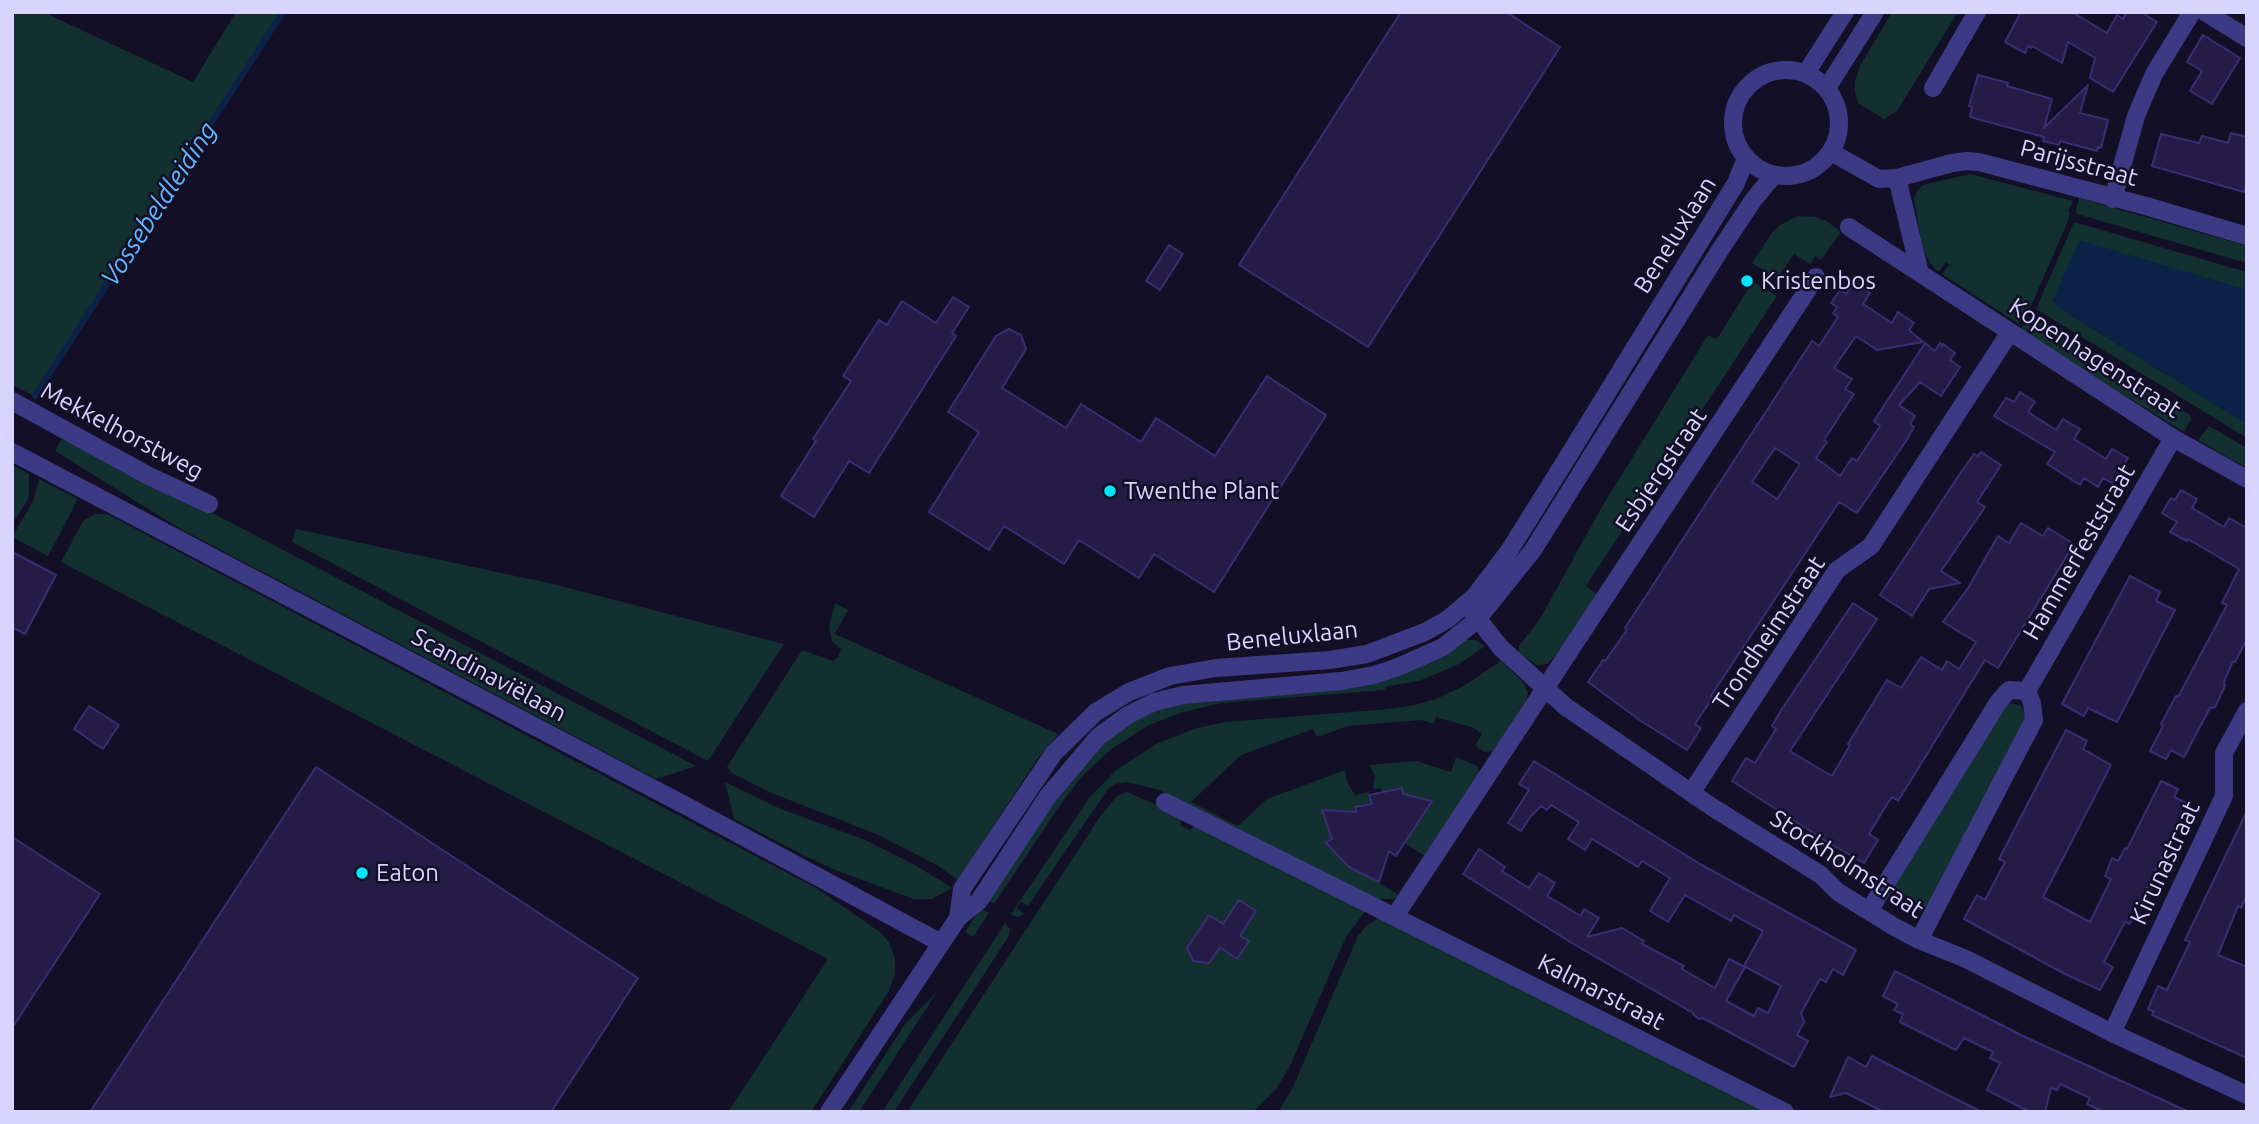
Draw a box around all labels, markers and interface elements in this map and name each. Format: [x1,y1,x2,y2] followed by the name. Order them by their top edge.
[94,116,224,292] water label: Vossebeldleiding
[2017,133,2141,193] street label: Parijsstraat
[1628,171,1722,299] street label: Beneluxlaan
[1761,267,1876,295] place label: Kristenbos
[1739,273,1755,289] marker: Kristenbos
[2004,292,2186,424] street label: Kopenhagenstraat
[36,376,208,486] street label: Mekkelhorstweg
[1609,403,1713,537] street label: Esbjergstraat
[2017,459,2141,645] street label: Hammerfeststraat
[1124,477,1279,505] place label: Twenthe Plant
[1102,483,1118,499] marker: Twenthe Plant
[1707,550,1831,716] street label: Trondheimstraat
[1225,615,1359,657] street label: Beneluxlaan
[407,622,571,728] street label: Scandinaviëlaan
[2124,797,2206,929] street label: Kirunastraat
[1765,804,1929,924] street label: Stockholmstraat
[376,859,439,887] place label: Eaton
[354,865,370,881] marker: Eaton
[1533,948,1669,1036] street label: Kalmarstraat

